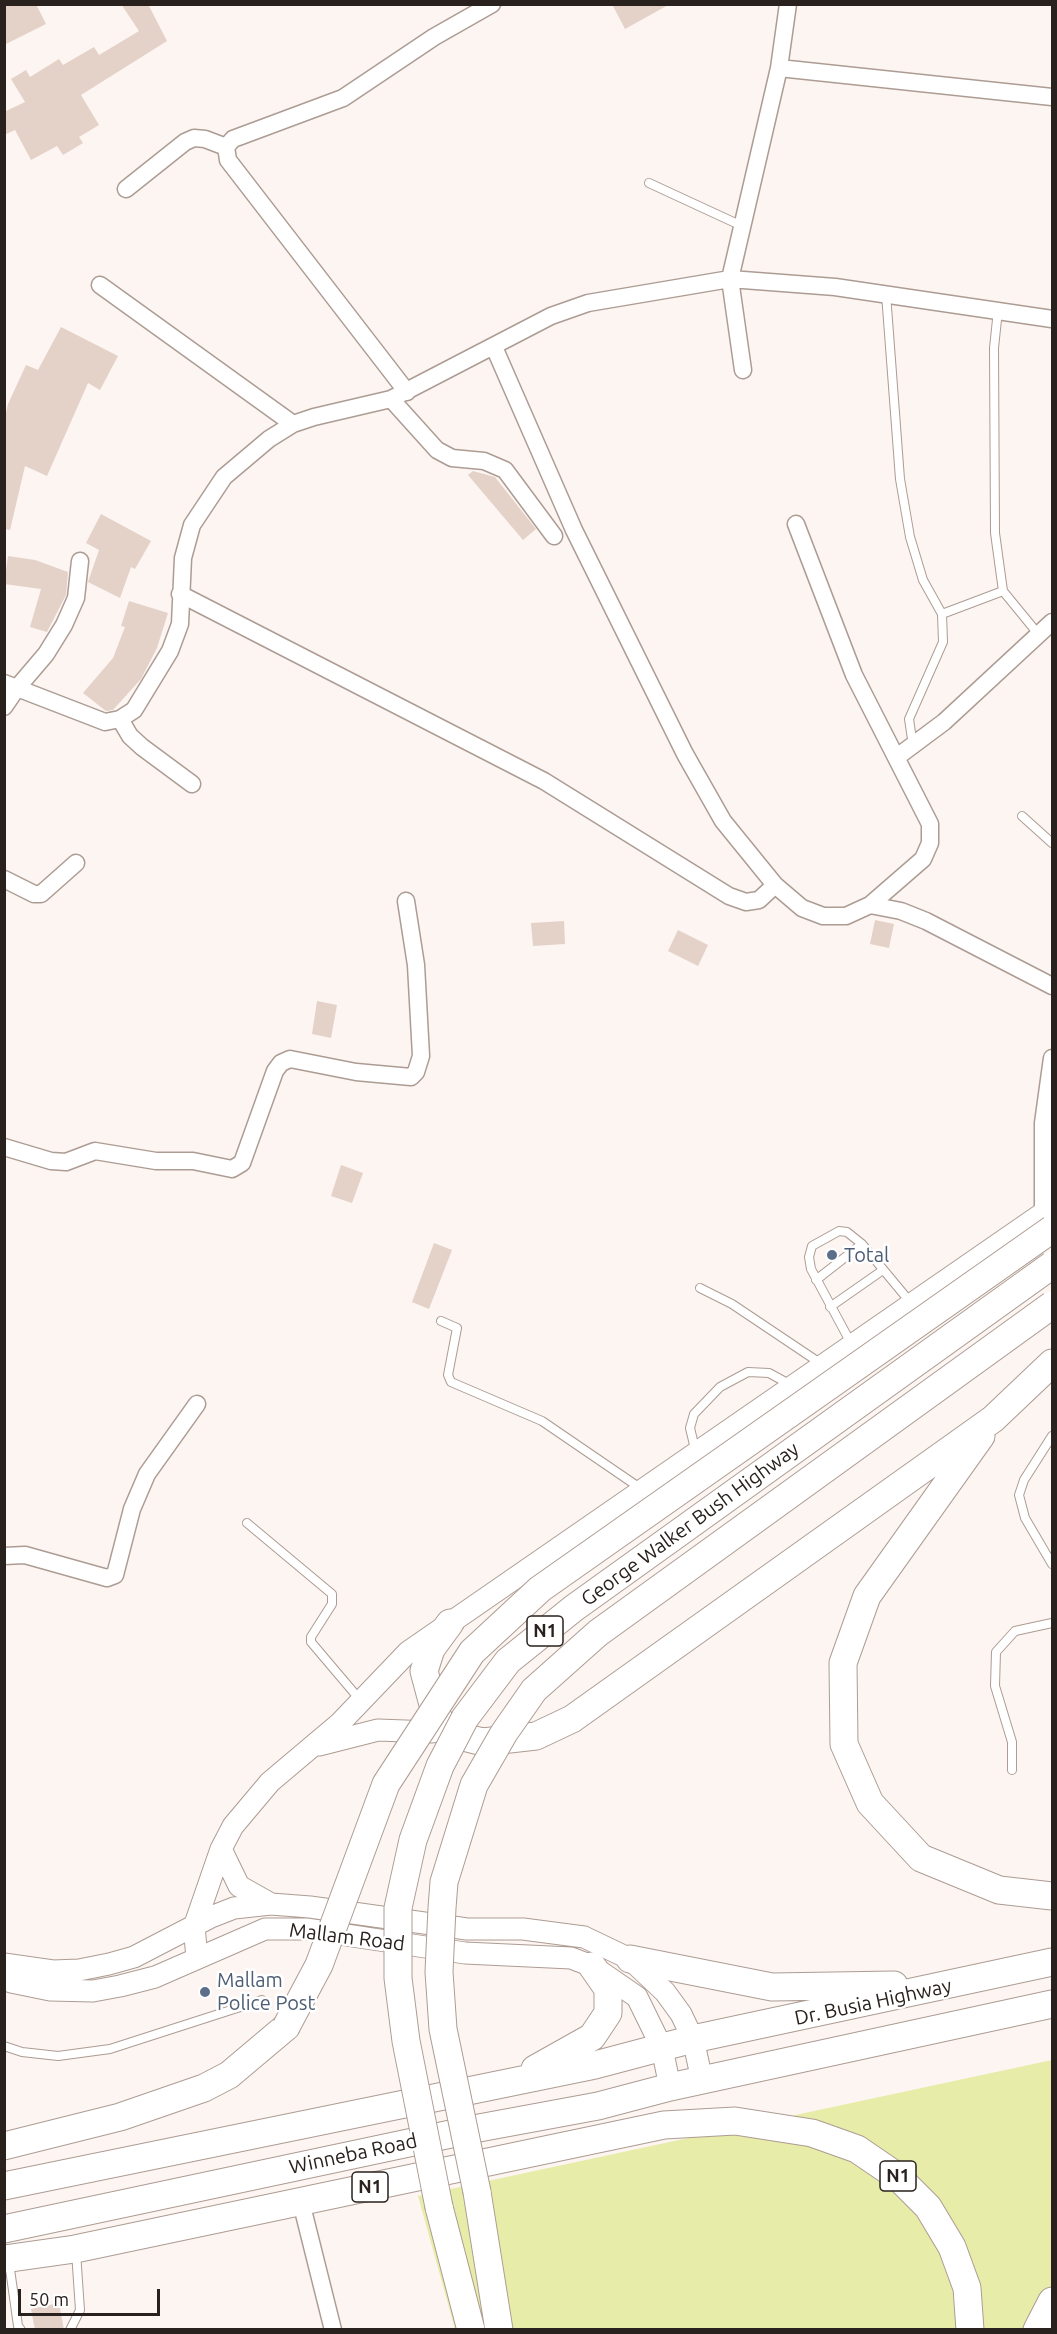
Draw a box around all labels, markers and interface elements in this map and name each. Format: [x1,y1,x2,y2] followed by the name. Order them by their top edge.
[844,1243,889,1267] place label: Total
[825,1248,839,1262] marker: Total
[576,1437,804,1611] street label: George Walker Bush Highway
[527,1616,563,1646] road number: N1
[288,1918,406,1956] street label: Mallam Road
[217,1968,315,2015] place label: Mallam Police Post
[792,1974,954,2030] street label: Dr. Busia Highway
[198,1985,212,1999] marker: Mallam Police Post
[287,2129,419,2179] street label: Winneba Road
[880,2161,916,2191] road number: N1
[352,2172,388,2202] road number: N1
[21,2277,164,2315] scale bar
[29,2289,69,2309] text: 50 m

